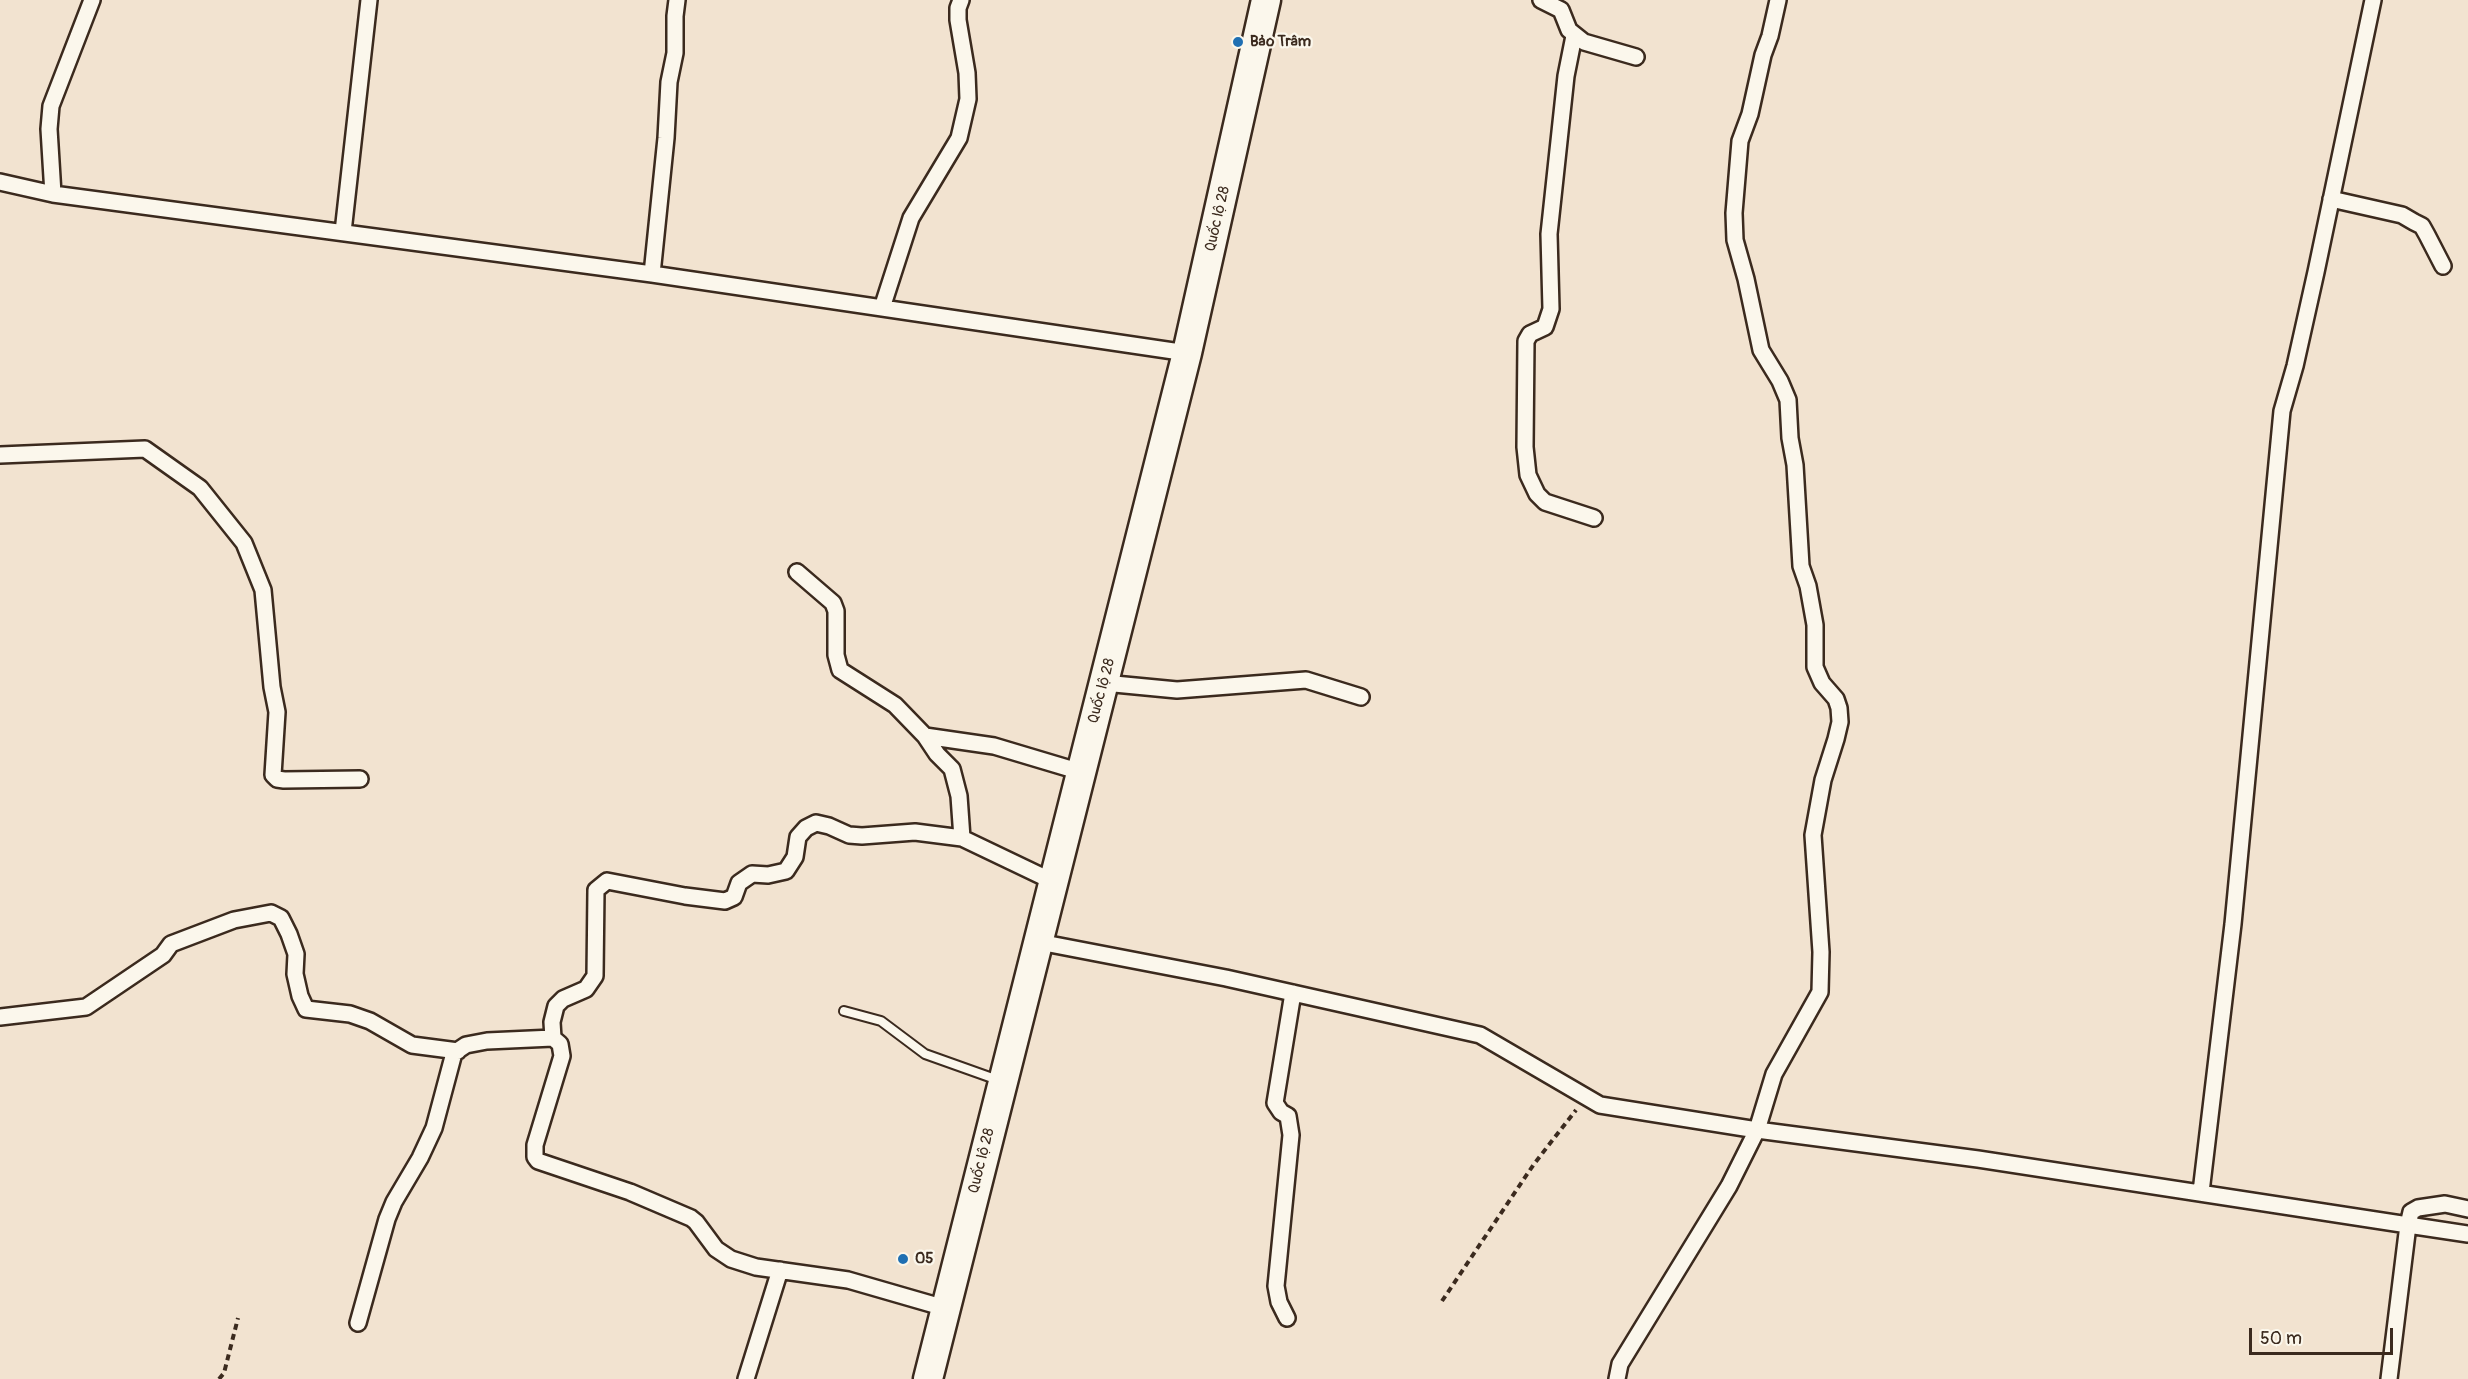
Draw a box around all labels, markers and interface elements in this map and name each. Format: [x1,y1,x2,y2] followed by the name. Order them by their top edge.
[1250,33,1311,51] place label: Bảo Trâm
[1231,35,1245,49] marker: Bảo Trâm
[1202,184,1234,254] street label: Quốc lộ 28
[1085,656,1119,726] street label: Quốc lộ 28
[965,1126,999,1196] street label: Quốc lộ 28
[915,1250,933,1268] place label: 05
[896,1252,910,1266] marker: 05
[2252,1316,2396,1354] scale bar
[2260,1327,2302,1350] text: 50 m

